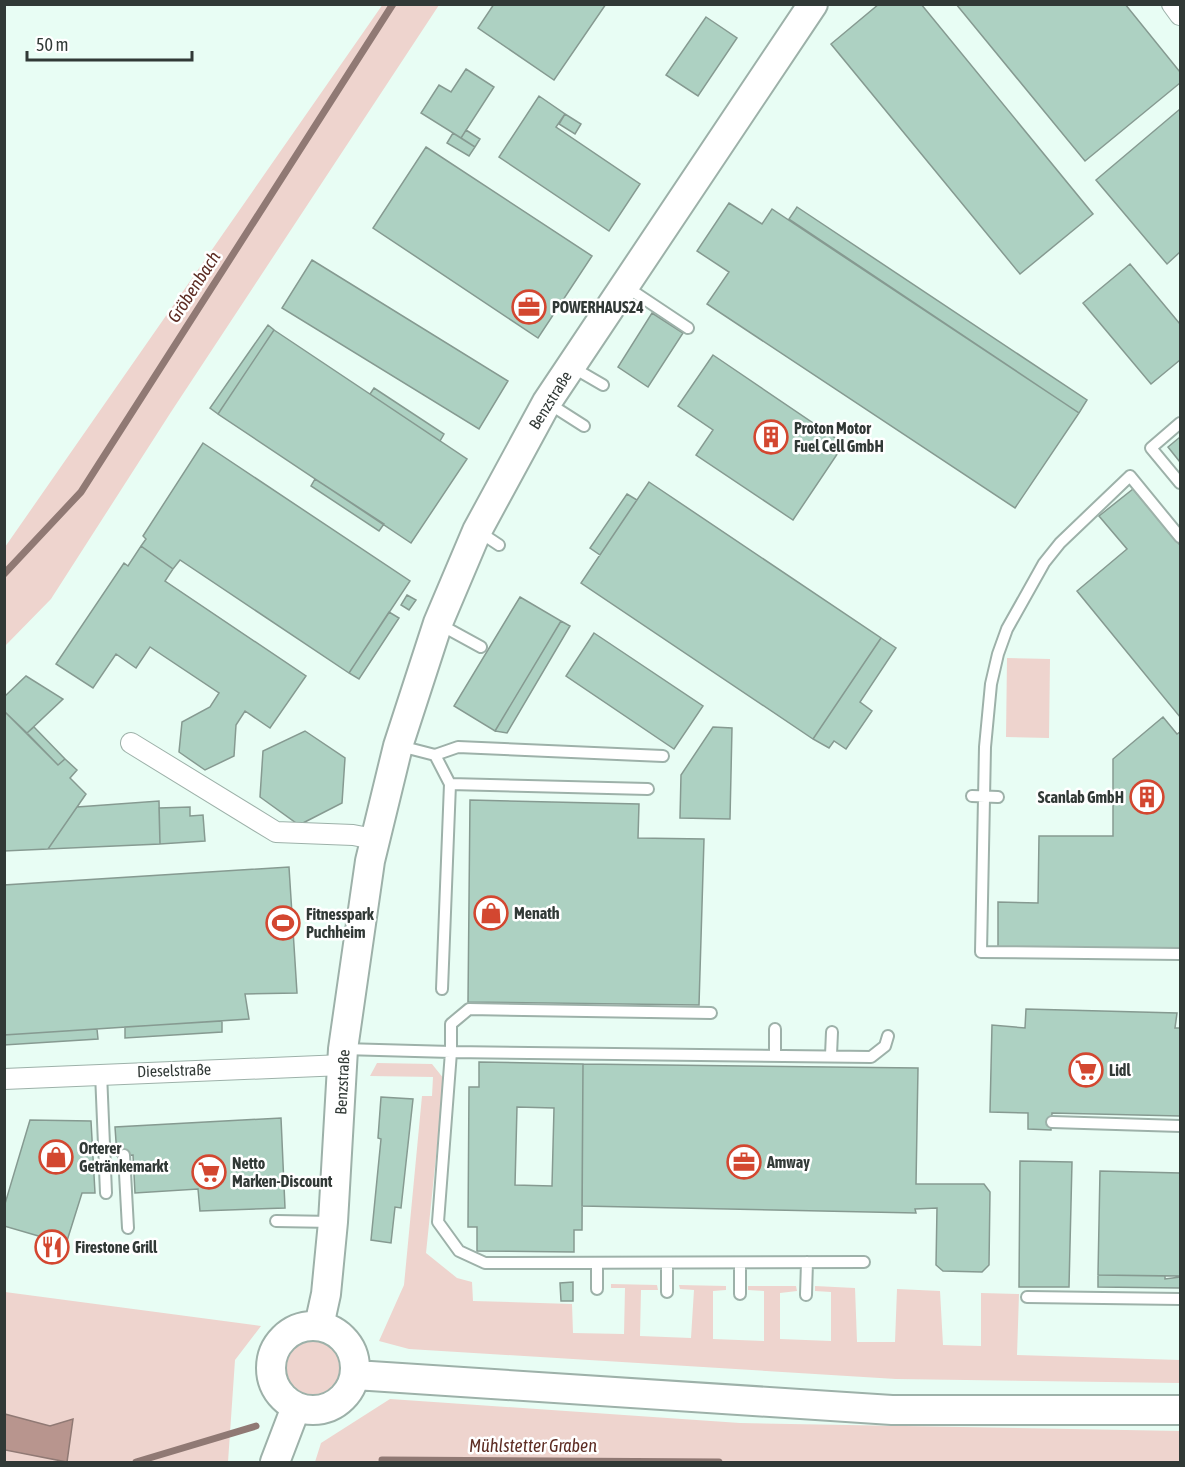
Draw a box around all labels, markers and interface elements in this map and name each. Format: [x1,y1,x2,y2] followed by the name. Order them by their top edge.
[27,24,192,62] scale bar
[36,34,68,55] text: 50 m
[163,247,224,326] water label: Gröbenbach
[511,289,547,325] office icon: POWERHAUS24
[552,298,644,316] place label: POWERHAUS24
[525,368,575,432] street label: Benzstraße
[753,419,789,455] building icon: Proton Motor Fuel Cell GmbH
[794,419,884,455] place label: Proton Motor Fuel Cell GmbH
[1129,779,1165,815] building icon: Scanlab GmbH
[1038,788,1124,806] place label: Scanlab GmbH
[473,895,509,931] shop icon: Menath
[514,904,560,922] place label: Menath
[265,905,301,941] sports icon: Fitnesspark Puchheim
[306,905,375,941] place label: Fitnesspark Puchheim
[331,1049,353,1115] street label: Benzstraße
[1068,1052,1104,1088] supermarket icon: Lidl
[137,1060,211,1080] street label: Dieselstraße
[1109,1061,1131,1079] place label: Lidl
[38,1139,74,1175] shop icon: Orterer Getränkemarkt
[79,1139,169,1175] place label: Orterer Getränkemarkt
[726,1144,762,1180] office icon: Amway
[766,1153,810,1171] place label: Amway
[191,1154,227,1190] supermarket icon: Netto Marken-Discount
[232,1154,333,1190] place label: Netto Marken-Discount
[34,1229,70,1265] restaurant icon: Firestone Grill
[75,1238,158,1256] place label: Firestone Grill
[469,1435,597,1456] water label: Mühlstetter Graben

